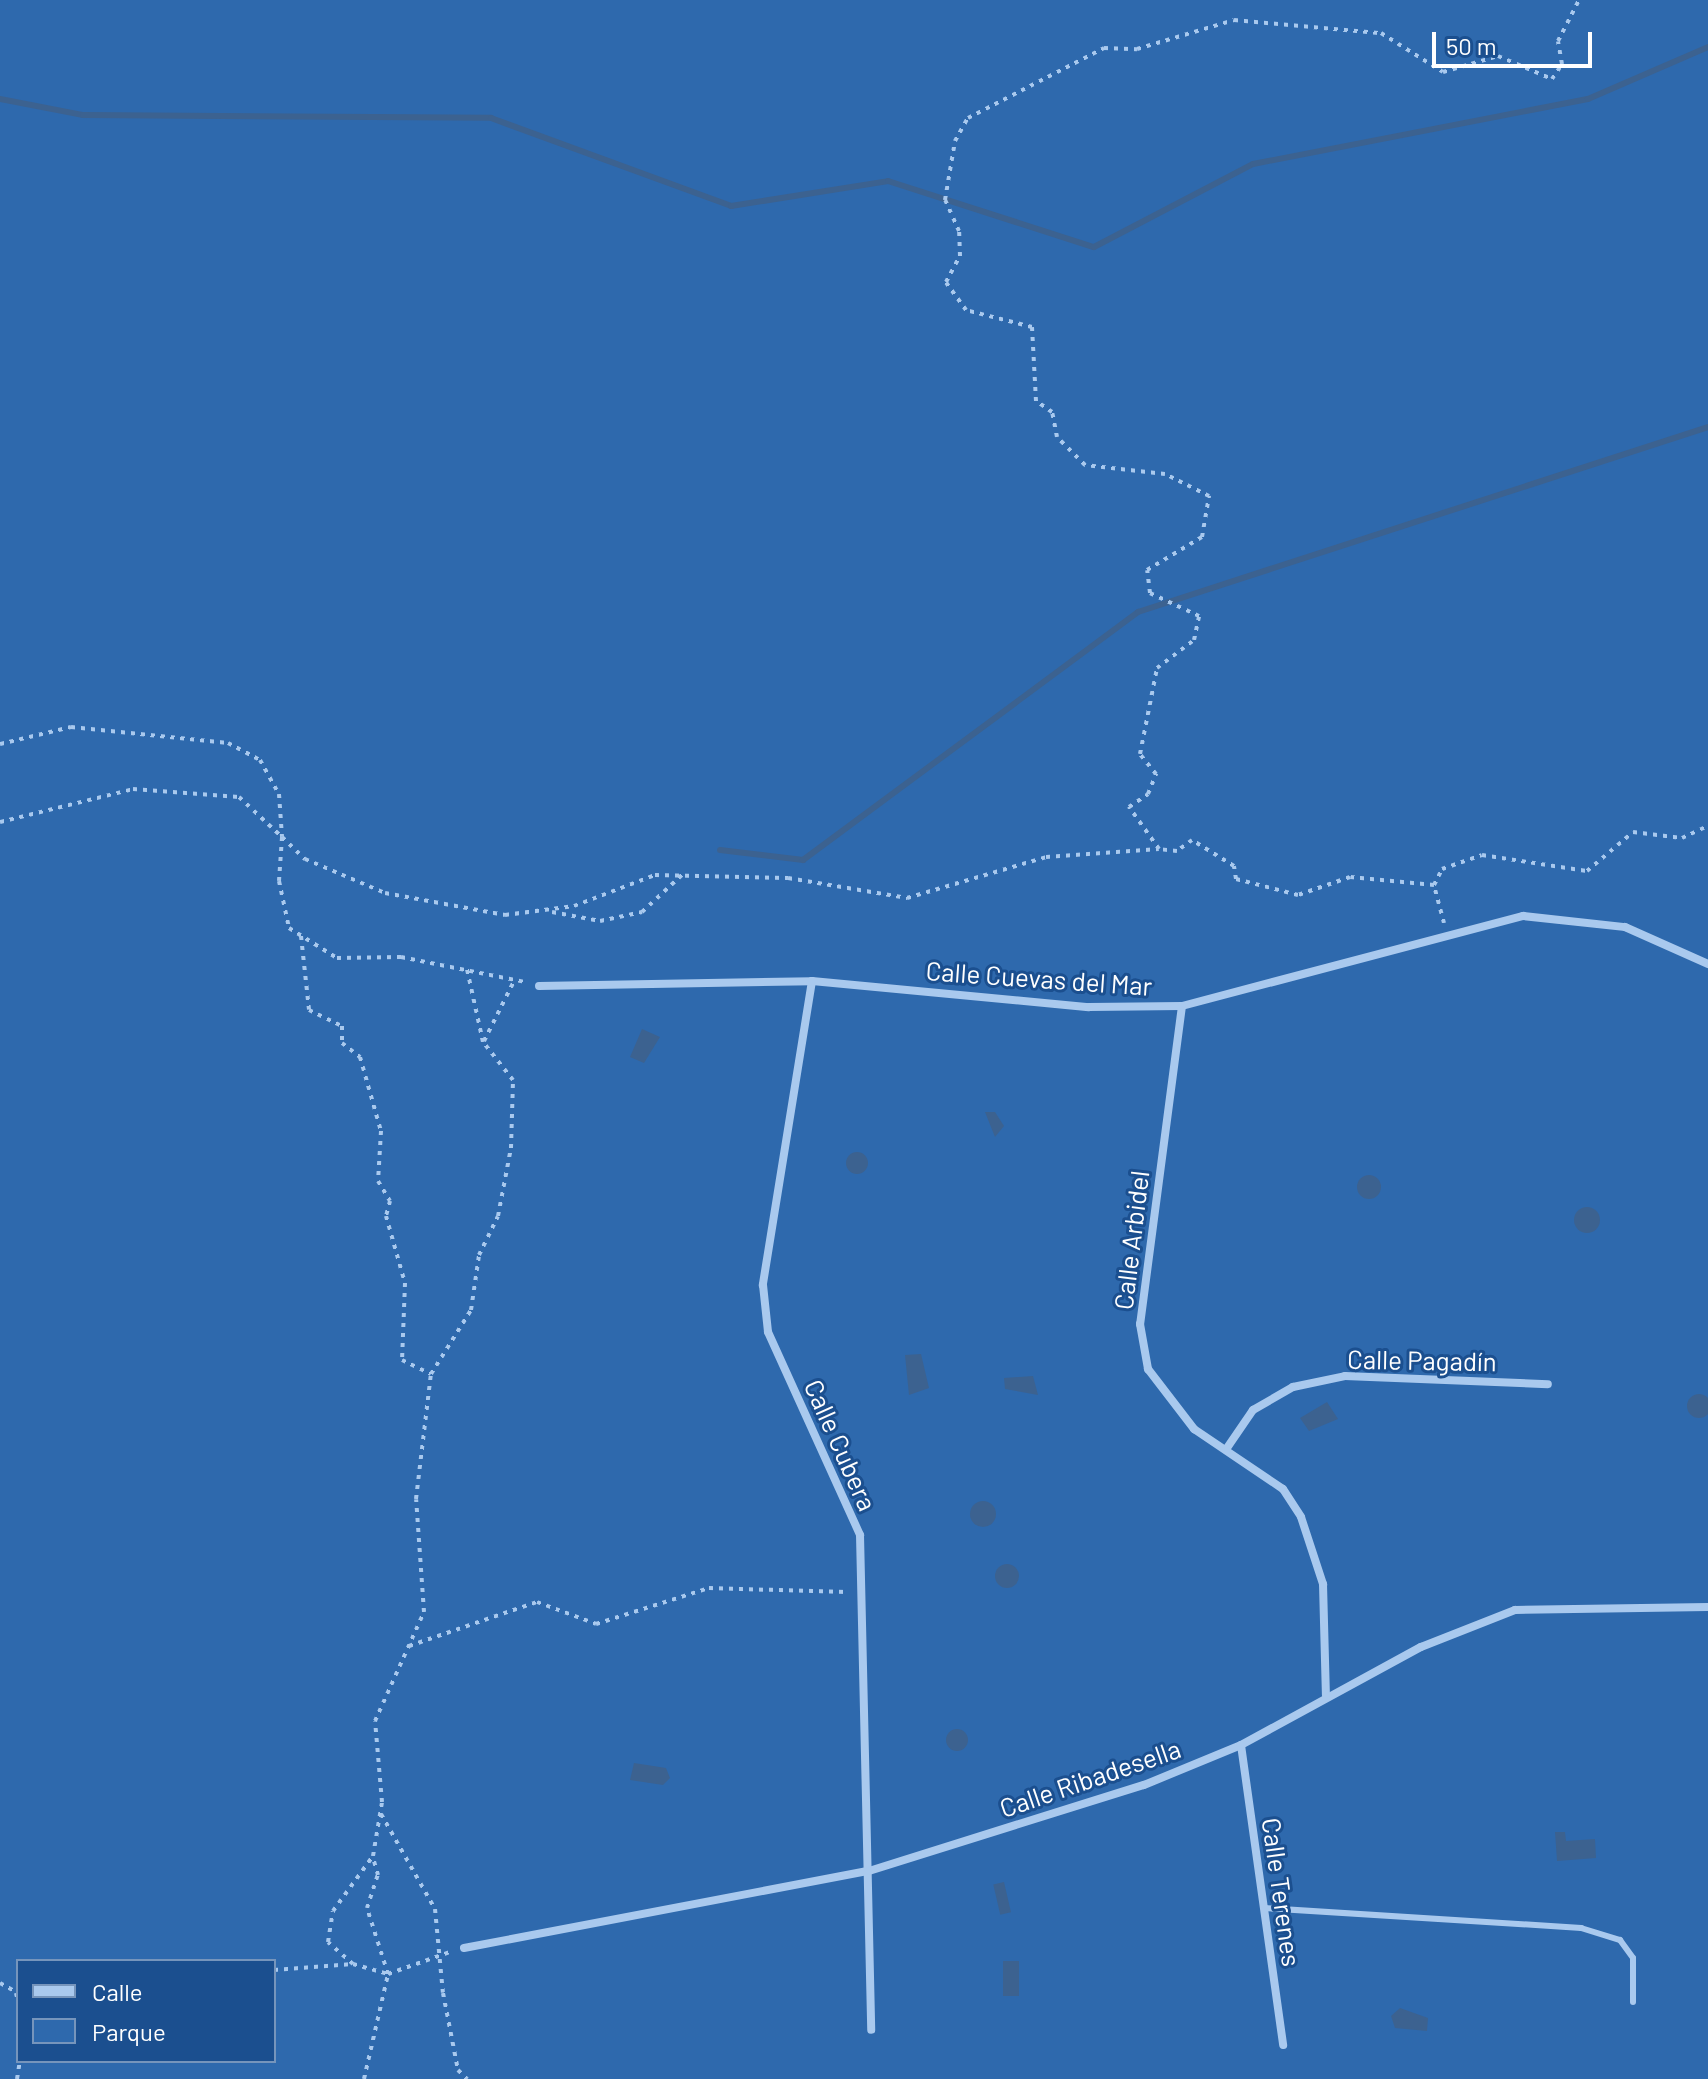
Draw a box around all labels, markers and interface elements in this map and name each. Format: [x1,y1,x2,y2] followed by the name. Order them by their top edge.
[1436,16,1596,66] scale bar
[1446,31,1497,60] text: 50 m
[925,955,1153,1001] street label: Calle Cuevas del Mar
[1107,1169,1155,1311] street label: Calle Arbidel
[1347,1343,1497,1377] street label: Calle Pagadín
[798,1375,884,1515] street label: Calle Cubera
[995,1732,1185,1824] street label: Calle Ribadesella
[1256,1816,1308,1968] street label: Calle Terenes
[16,1959,276,2063] legend
[92,1977,143,2006] text: Calle
[92,2017,166,2046] text: Parque

